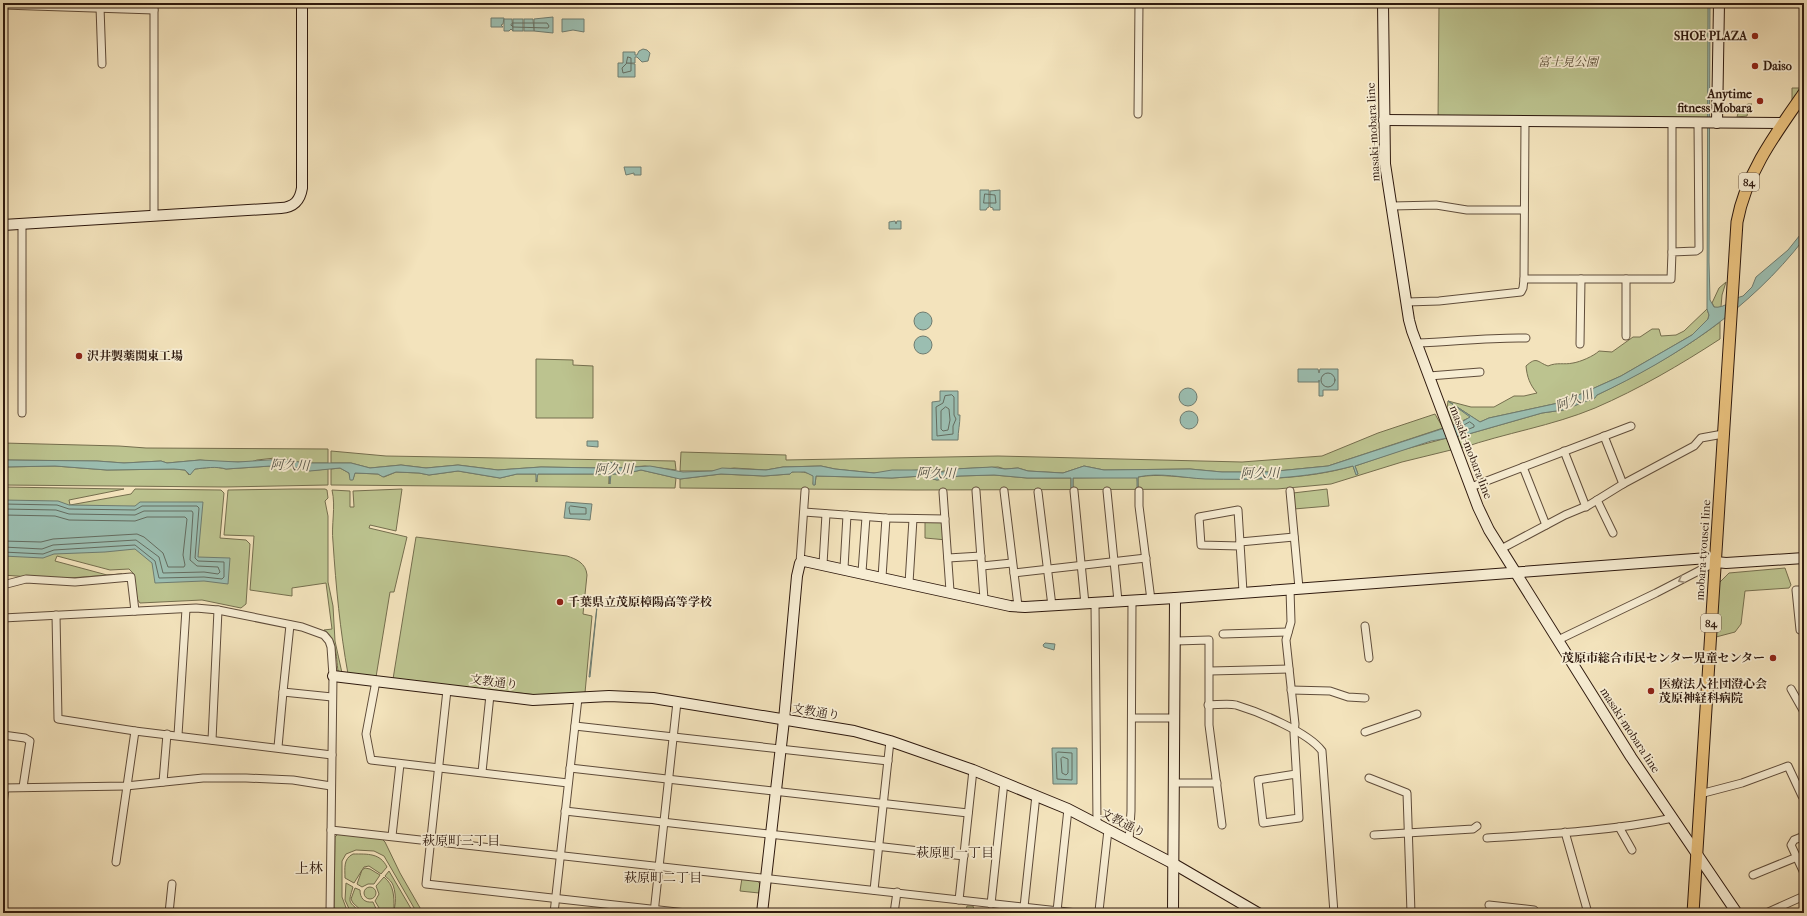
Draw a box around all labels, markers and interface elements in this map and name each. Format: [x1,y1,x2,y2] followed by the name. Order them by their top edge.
[1674,29,1748,43] place label: SHOE PLAZA
[1750,31,1760,41] marker: SHOE PLAZA
[1538,55,1600,69] park label: 富士見公園
[1763,59,1792,73] place label: Daiso
[1750,61,1760,71] marker: Daiso
[1363,82,1383,182] street label: masaki-mobara line
[1677,87,1752,115] place label: Anytime fitness Mobara
[1755,96,1765,106] marker: Anytime fitness Mobara
[1739,173,1759,191] road number: 84
[87,349,183,363] place label: 沢井製薬関東工場
[74,351,84,361] marker: 沢井製薬関東工場
[1553,386,1597,414] water label: 阿久川
[1447,403,1495,501] street label: masaki-mobara line
[270,457,312,473] water label: 阿久川
[594,461,636,477] water label: 阿久川
[916,465,958,481] water label: 阿久川
[1240,465,1282,481] water label: 阿久川
[1692,499,1714,601] street label: mobara-tyousei line
[1678,575,1685,583] one-way arrow
[568,595,712,609] place label: 千葉県立茂原樟陽高等学校
[555,597,565,607] marker: 千葉県立茂原樟陽高等学校
[1701,614,1721,632] road number: 84
[1562,651,1765,665] place label: 茂原市総合市民センター児童センター
[1768,653,1778,663] marker: 茂原市総合市民センター児童センター
[469,672,519,692] street label: 文教通り
[1659,677,1767,705] place label: 医療法人社団澄心会 茂原神経科病院
[1597,685,1663,775] street label: masaki-mobara line
[1646,686,1656,696] marker: 医療法人社団澄心会 茂原神経科病院
[791,701,841,723] street label: 文教通り
[1098,806,1148,840] street label: 文教通り
[422,833,500,848] district label: 萩原町三丁目
[916,845,994,860] district label: 萩原町一丁目
[295,860,323,877] district label: 上林
[624,870,702,885] district label: 萩原町二丁目

